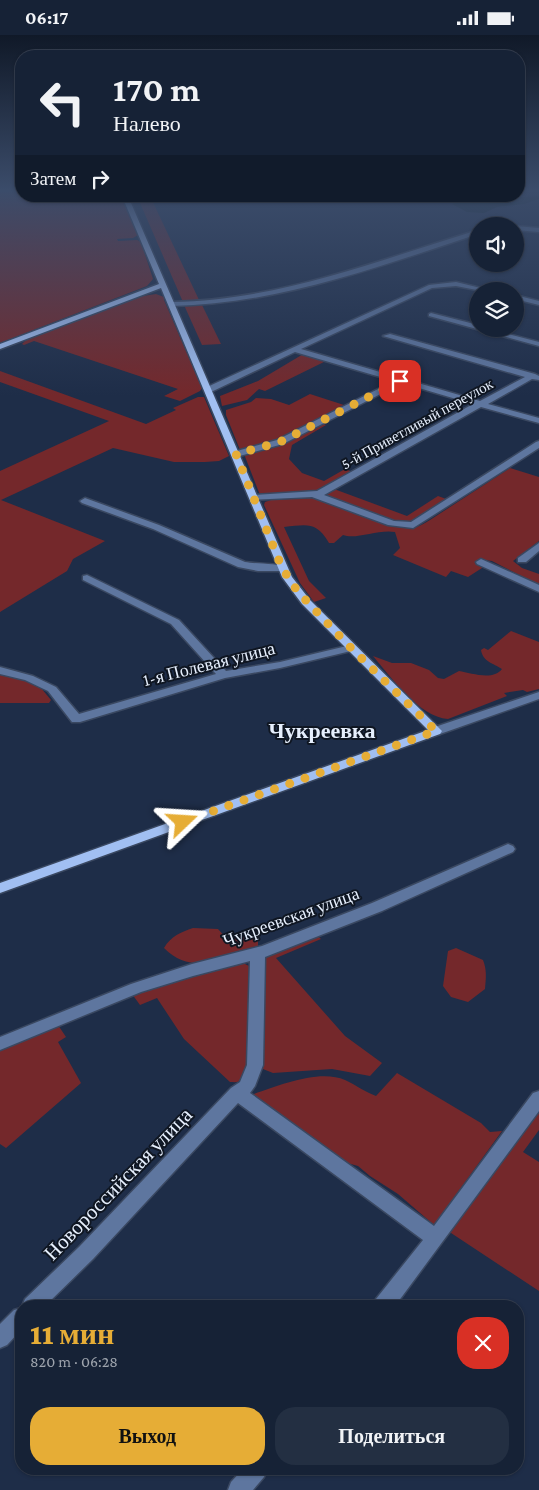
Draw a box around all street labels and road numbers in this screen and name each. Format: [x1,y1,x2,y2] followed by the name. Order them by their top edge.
[338,375,496,472] street label: 5-й Приветливый переулок
[141,638,277,690] street label: 1-я Полевая улица
[220,883,362,951] street label: Чукреевская улица
[39,1102,197,1265] street label: Новороссийская улица

